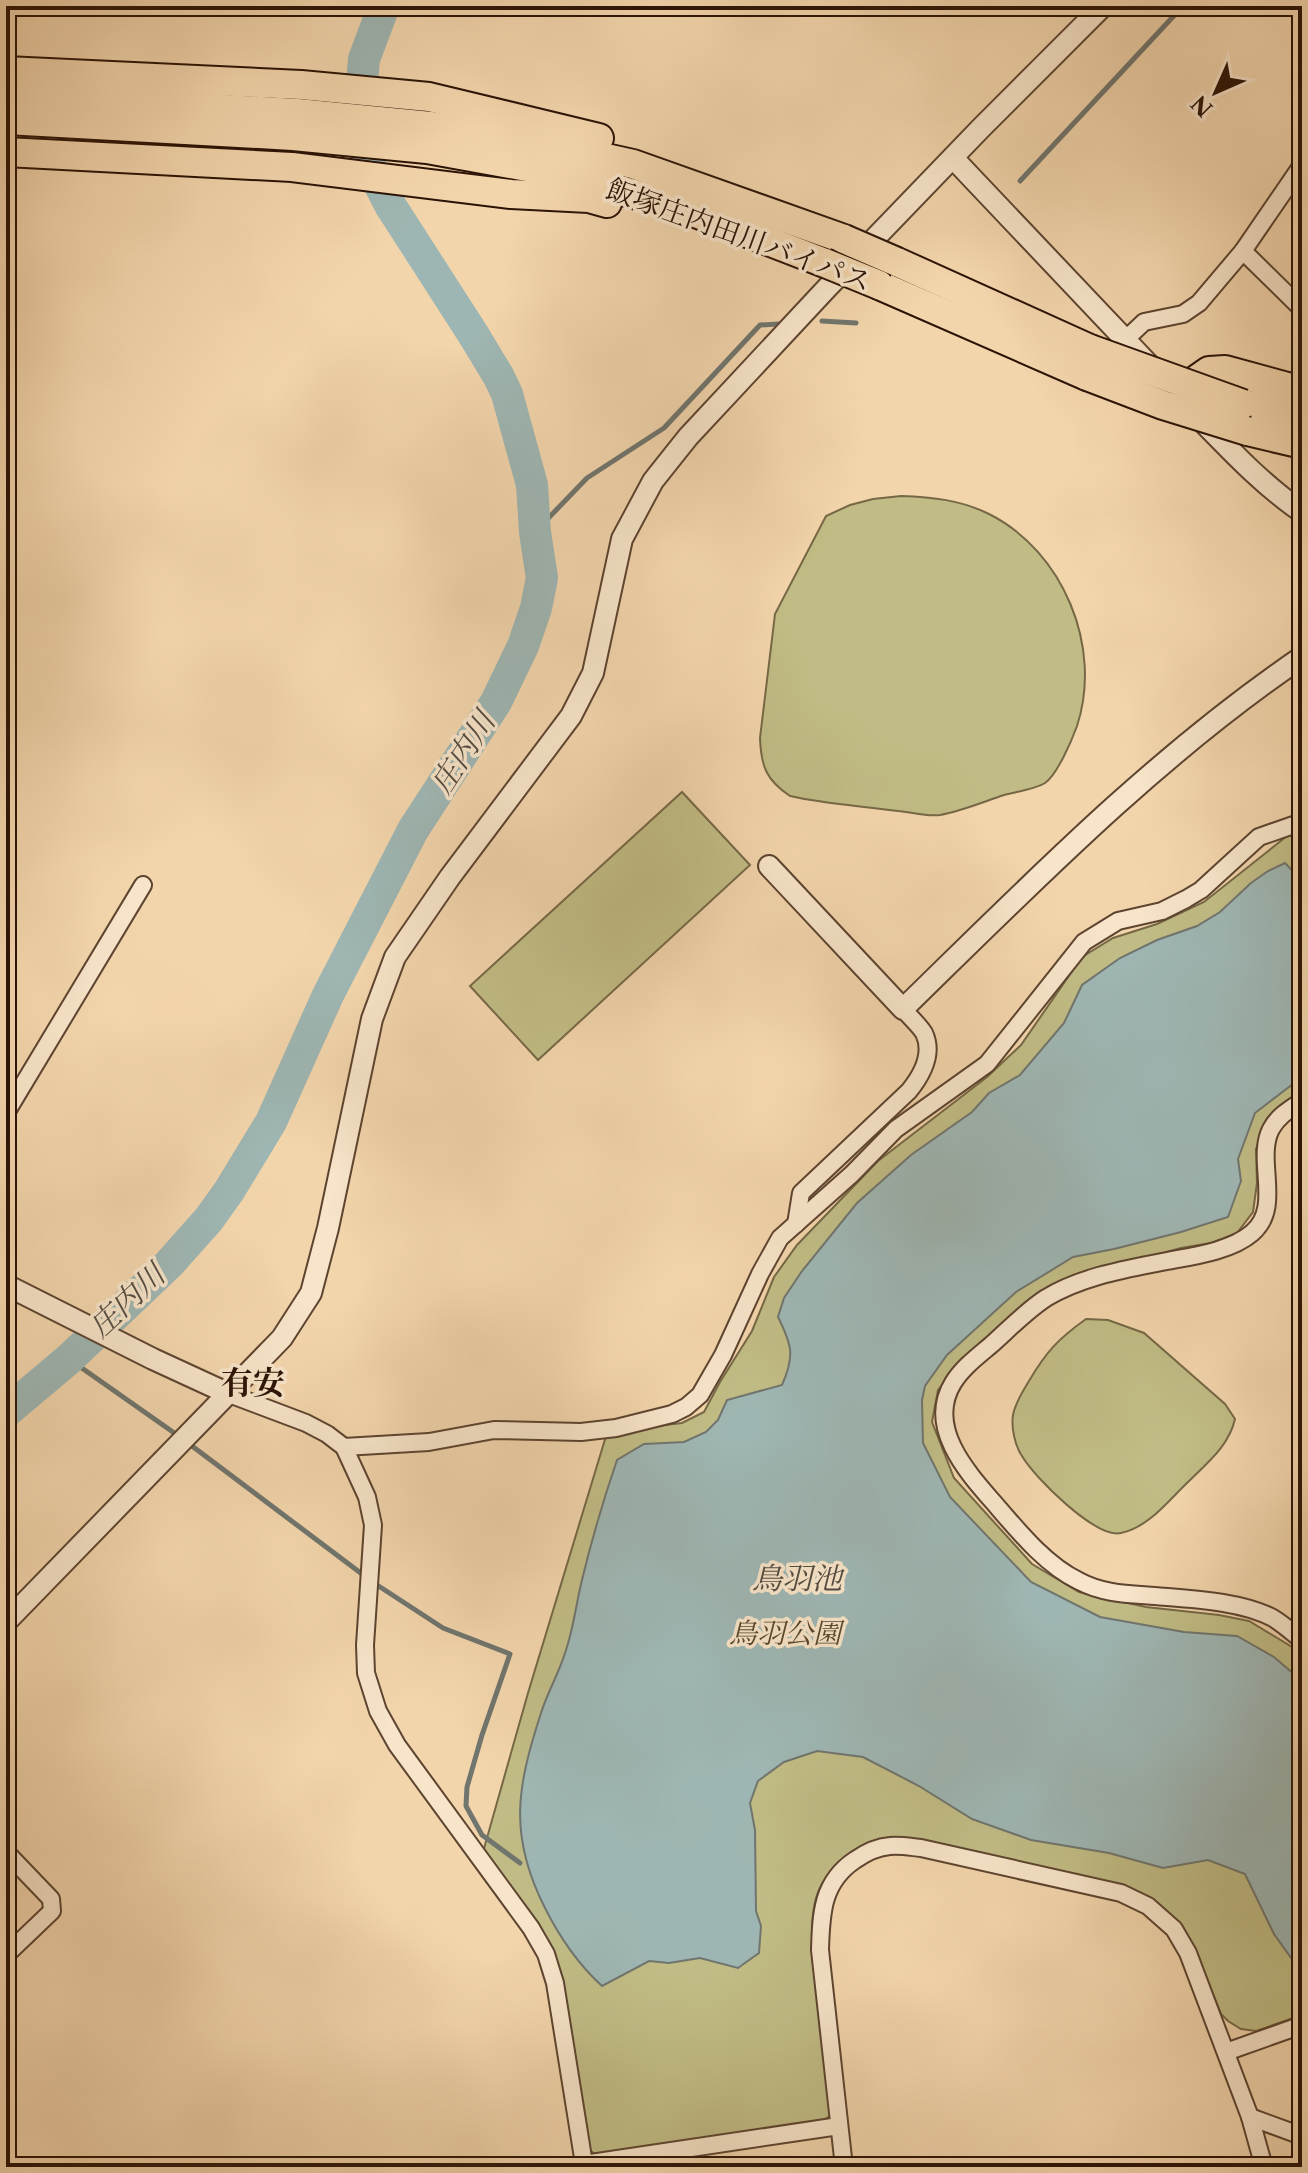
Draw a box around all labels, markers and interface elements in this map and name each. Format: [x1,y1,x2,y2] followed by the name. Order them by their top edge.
[1176,52,1256,132] north arrow
[1186,89,1219,122] text: N
[602,171,876,299] street label: 飯塚庄内田川バイパス
[423,702,504,801] water label: 庄内川
[81,1254,174,1345] water label: 庄内川
[221,1363,285,1402] district label: 有安
[752,1560,845,1597] water label: 鳥羽池
[729,1616,845,1650] park label: 鳥羽公園

